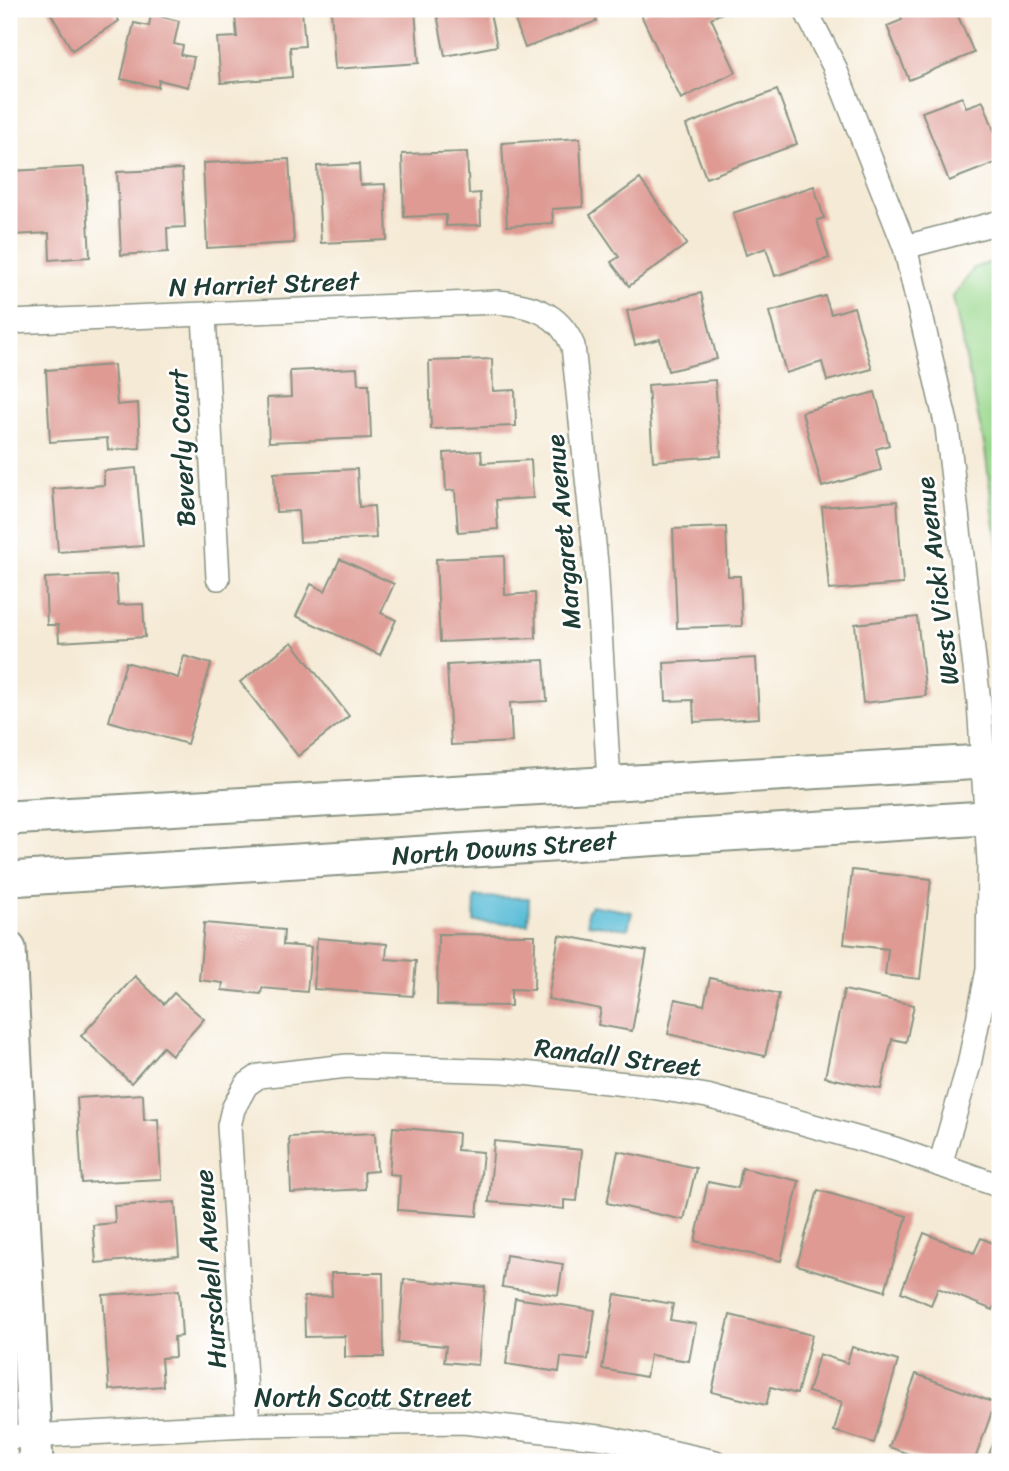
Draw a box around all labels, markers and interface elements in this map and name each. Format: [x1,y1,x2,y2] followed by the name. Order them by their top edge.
[168,258,361,310] street label: N Harriet Street
[155,367,209,528] street label: Beverly Court
[532,432,594,631] street label: Margaret Avenue
[901,474,973,688] street label: West Vicki Avenue
[390,817,619,879] street label: North Downs Street
[532,1024,704,1090] street label: Randall Street
[180,1168,240,1370] street label: Hurschell Avenue
[254,1374,472,1420] street label: North Scott Street

